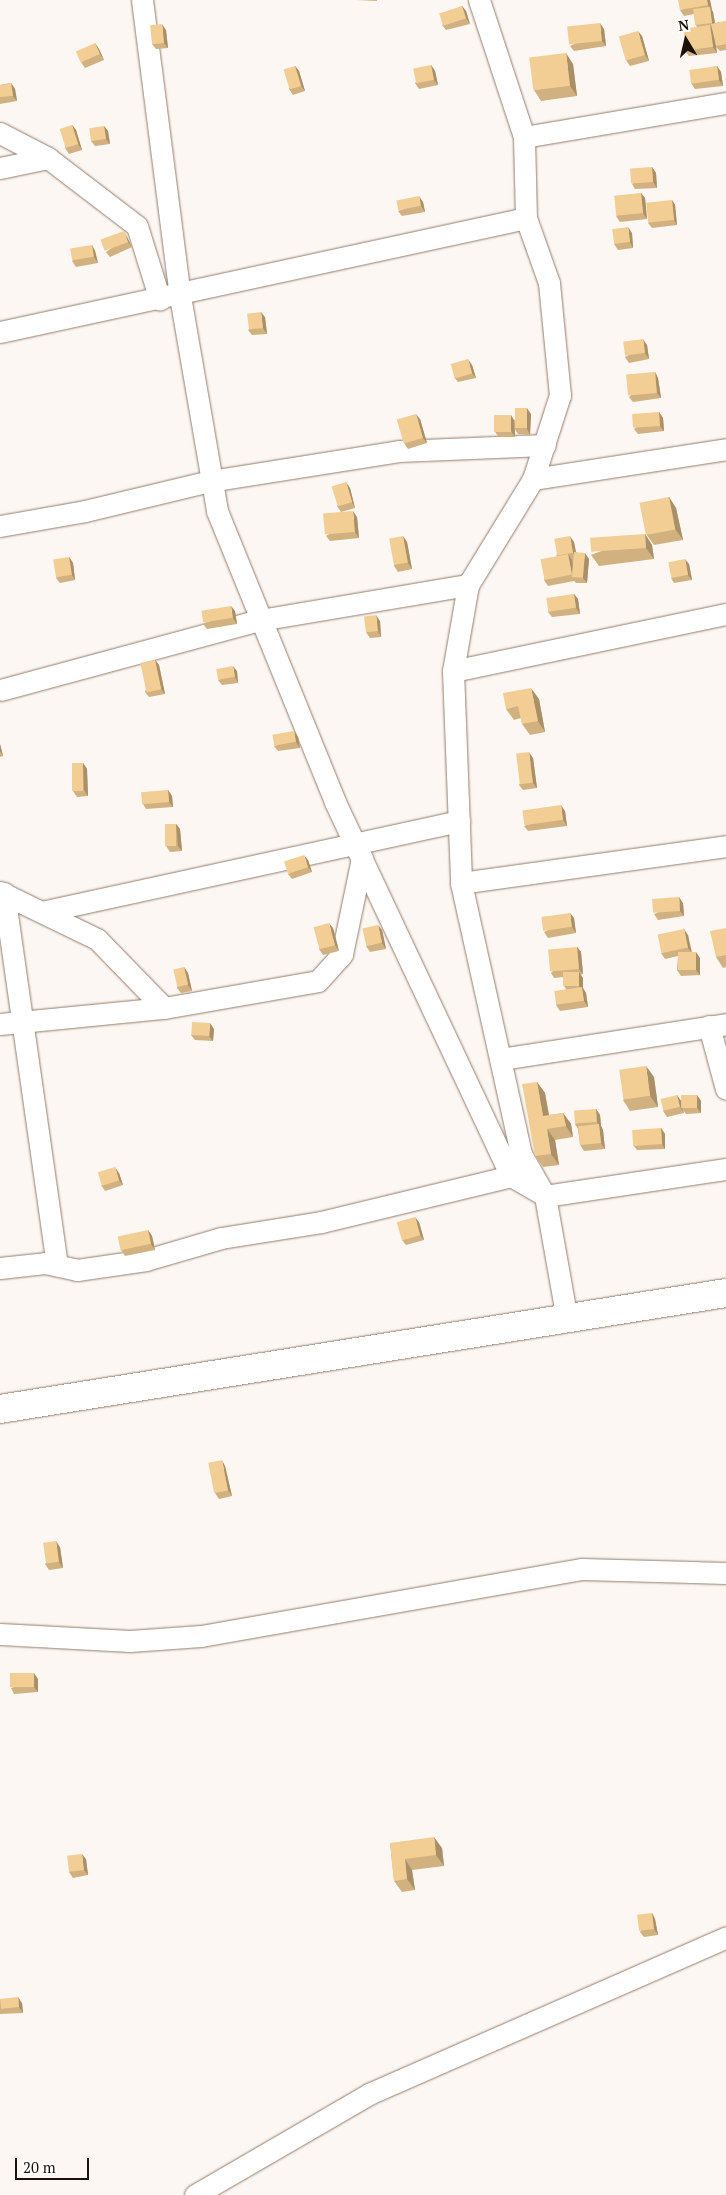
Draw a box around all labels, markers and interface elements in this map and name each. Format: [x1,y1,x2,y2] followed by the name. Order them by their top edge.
[677,14,690,35] text: N
[661,15,711,65] north arrow
[18,2148,91,2180] scale bar
[23,2157,56,2177] text: 20 m

